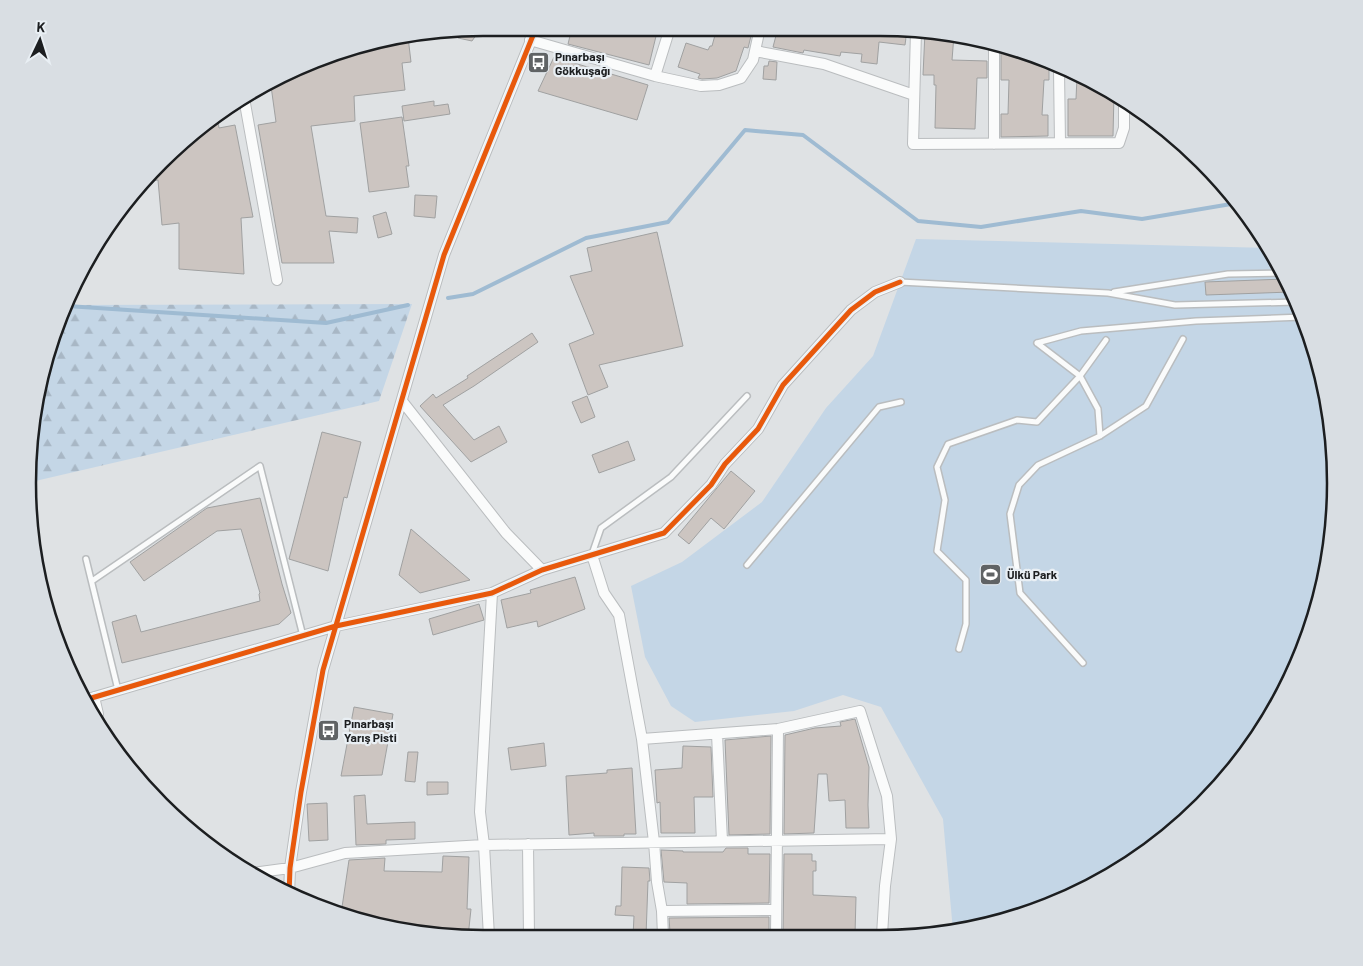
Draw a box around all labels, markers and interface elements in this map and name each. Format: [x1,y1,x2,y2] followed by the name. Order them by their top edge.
[15,15,65,65] north arrow
[36,18,46,35] text: K
[555,49,610,77] place label: Pınarbaşı Gökkuşağı
[527,51,551,75] bus stop icon: Pınarbaşı Gökkuşağı
[979,562,1003,586] sports icon: Ülkü Park
[1007,567,1058,581] place label: Ülkü Park
[344,716,397,744] place label: Pınarbaşı Yarış Pisti
[316,718,340,742] bus stop icon: Pınarbaşı Yarış Pisti

